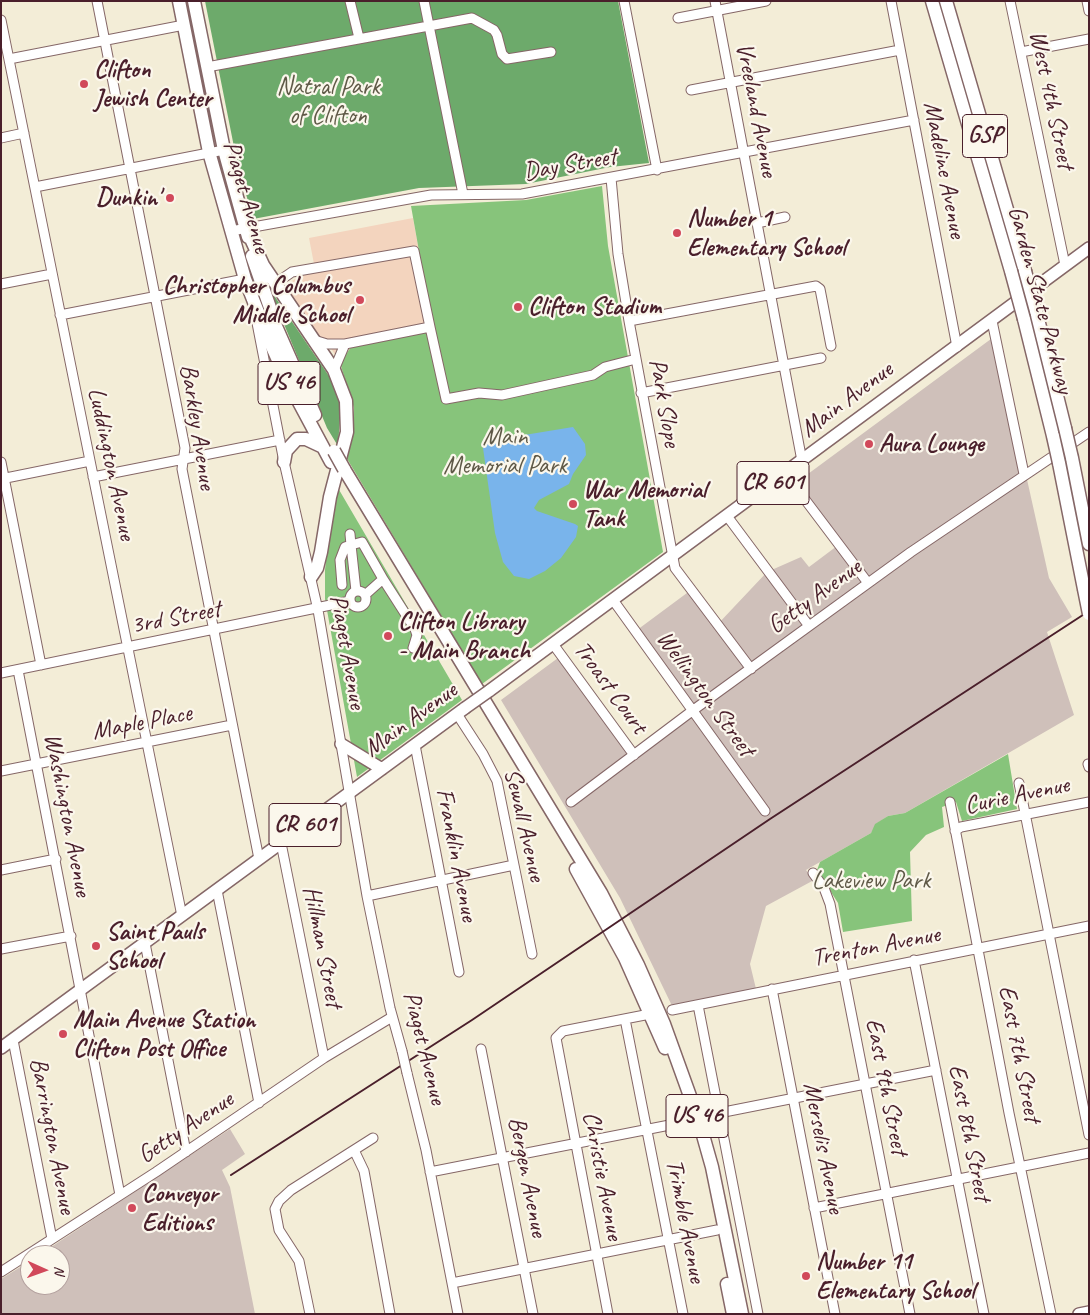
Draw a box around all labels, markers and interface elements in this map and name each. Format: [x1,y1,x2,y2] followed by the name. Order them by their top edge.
[1022,28,1080,172] street label: West 4th Street
[728,40,784,180] street label: Vreeland Avenue
[94,55,212,114] place label: Clifton Jewish Center
[276,72,380,131] park label: Natral Park of Clifton
[78,78,90,90] marker: Clifton Jewish Center
[916,99,972,241] street label: Madeline Avenue
[962,114,1008,158] road number: GSP
[216,137,276,257] street label: Piaget Avenue
[521,142,619,188] street label: Day Street
[96,183,160,213] place label: Dunkin'
[164,192,176,204] marker: Dunkin'
[1001,203,1079,397] street label: Garden State Parkway
[687,204,846,263] place label: Number 1 Elementary School
[671,227,683,239] marker: Number 1 Elementary School
[163,271,350,330] place label: Christopher Columbus Middle School
[528,292,661,322] place label: Clifton Stadium
[354,294,366,306] marker: Christopher Columbus Middle School
[512,301,524,313] marker: Clifton Stadium
[795,355,899,445] street label: Main Avenue
[642,357,686,449] street label: Park Slope
[172,362,222,492] street label: Barkley Avenue
[258,362,320,404] road number: US 46
[80,385,142,543] street label: Luddington Avenue
[443,422,567,481] park label: Main Memorial Park
[879,429,984,459] place label: Aura Lounge
[863,438,875,450] marker: Aura Lounge
[737,462,809,504] road number: CR 601
[583,475,707,534] place label: War Memorial Tank
[567,498,579,510] marker: War Memorial Tank
[762,553,868,641] street label: Getty Avenue
[322,593,372,711] street label: Piaget Avenue
[129,595,223,641] street label: 3rd Street
[398,607,530,666] place label: Clifton Library - Main Branch
[649,625,761,763] street label: Wellington Street
[382,630,394,642] marker: Clifton Library - Main Branch
[566,636,654,740] street label: Troast Court
[358,676,464,764] street label: Main Avenue
[90,699,194,747] street label: Maple Place
[36,731,98,899] street label: Washington Avenue
[496,766,552,884] street label: Sewall Avenue
[962,770,1072,822] street label: Curie Avenue
[428,786,484,924] street label: Franklin Avenue
[269,804,341,846] road number: CR 601
[812,866,930,896] park label: Lakeview Park
[296,884,348,1010] street label: Hillman Street
[106,917,204,976] place label: Saint Pauls School
[809,920,943,974] street label: Trenton Avenue
[90,940,102,952] marker: Saint Pauls School
[991,983,1047,1125] street label: East 7th Street
[395,988,453,1108] street label: Piaget Avenue
[73,1005,255,1064] place label: Main Avenue Station Clifton Post Office
[858,1016,914,1158] street label: East 9th Street
[57,1028,69,1040] marker: Main Avenue Station Clifton Post Office
[22,1055,82,1217] street label: Barrington Avenue
[941,1062,997,1204] street label: East 8th Street
[796,1080,850,1216] street label: Merselis Avenue
[132,1085,240,1171] street label: Getty Avenue
[666,1094,728,1138] road number: US 46
[575,1109,629,1243] street label: Christie Avenue
[501,1114,553,1240] street label: Bergen Avenue
[658,1157,712,1285] street label: Trimble Avenue
[142,1179,218,1238] place label: Conveyor Editions
[126,1202,138,1214] marker: Conveyor Editions
[20,1245,70,1295] north arrow
[816,1247,975,1306] place label: Number 11 Elementary School
[51,1266,68,1275] text: N
[800,1270,812,1282] marker: Number 11 Elementary School

